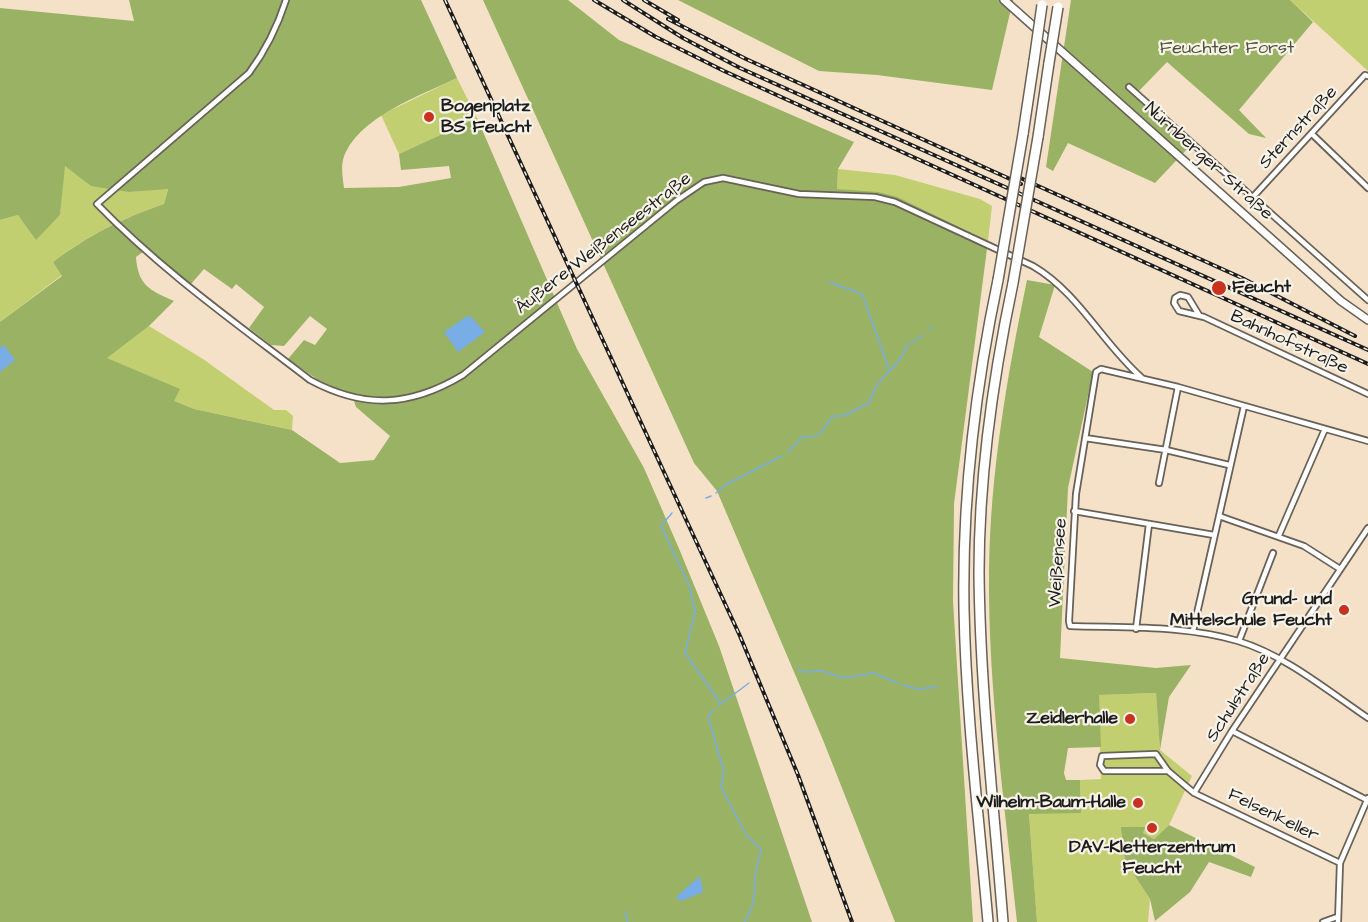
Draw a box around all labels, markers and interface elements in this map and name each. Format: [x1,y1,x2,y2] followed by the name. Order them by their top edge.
[1160,38,1294,60] park label: Feuchter Forst
[1255,82,1343,174] street label: Sternstraße
[441,96,531,138] place label: Bogenplatz BS Feucht
[1139,99,1277,225] street label: Nürnberger Straße
[422,110,436,124] marker: Bogenplatz BS Feucht
[512,169,696,319] street label: Äußere Weißenseestraße
[1232,277,1291,299] place label: Feucht
[1210,279,1228,297] marker: Feucht
[1227,306,1351,380] street label: Bahnhofstraße
[1045,518,1073,608] street label: Weißensee
[1170,589,1332,632] place label: Grund- und Mittelschule Feucht
[1337,603,1351,617] marker: Grund- und Mittelschule Feucht
[1202,649,1276,747] street label: Schulstraße
[1026,708,1118,730] place label: Zeidlerhalle
[1123,712,1137,726] marker: Zeidlerhalle
[1224,785,1322,847] street label: Felsenkeller
[976,792,1126,814] place label: Wilhelm-Baum-Halle
[1131,796,1145,810] marker: Wilhelm-Baum-Halle
[1145,821,1159,835] marker: DAV-Kletterzentrum Feucht
[1069,837,1235,880] place label: DAV-Kletterzentrum Feucht

